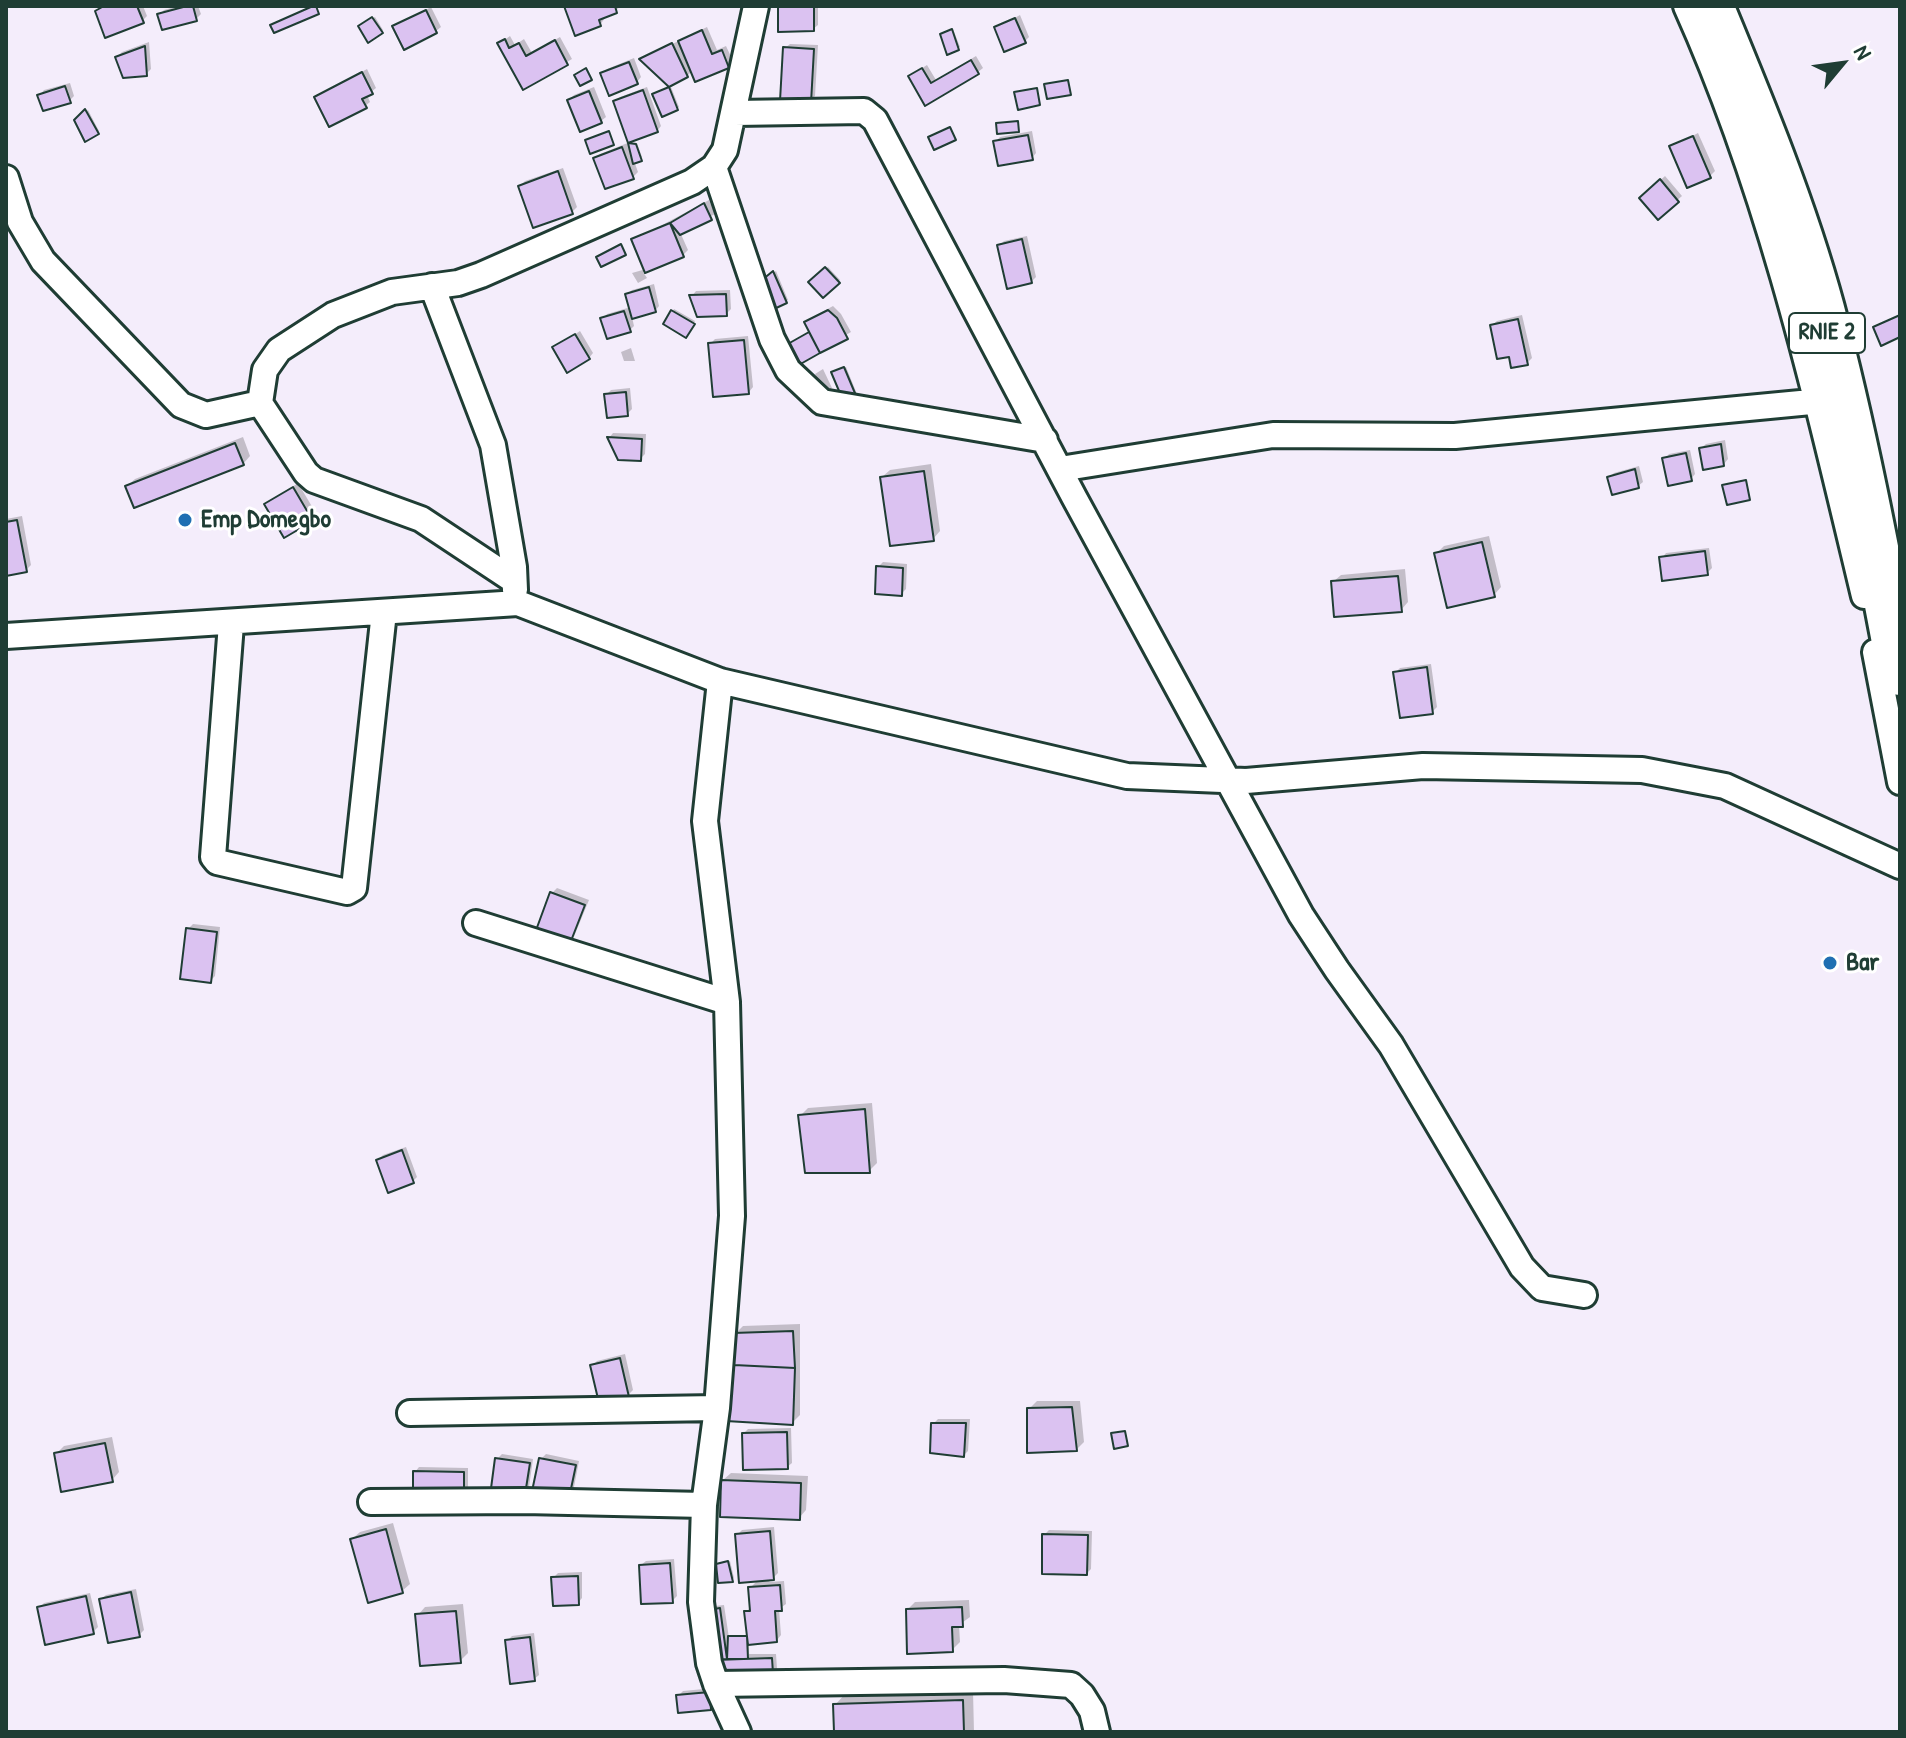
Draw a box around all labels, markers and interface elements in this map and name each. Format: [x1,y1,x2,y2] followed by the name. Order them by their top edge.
[1802,24,1882,104] north arrow
[1847,40,1879,65] text: N
[1789,313,1865,353] road number: RNIE 2
[201,504,331,536] place label: Emp Domegbo
[176,511,194,529] marker: Emp Domegbo
[1846,947,1879,979] place label: Bar
[1821,954,1839,972] marker: Bar

